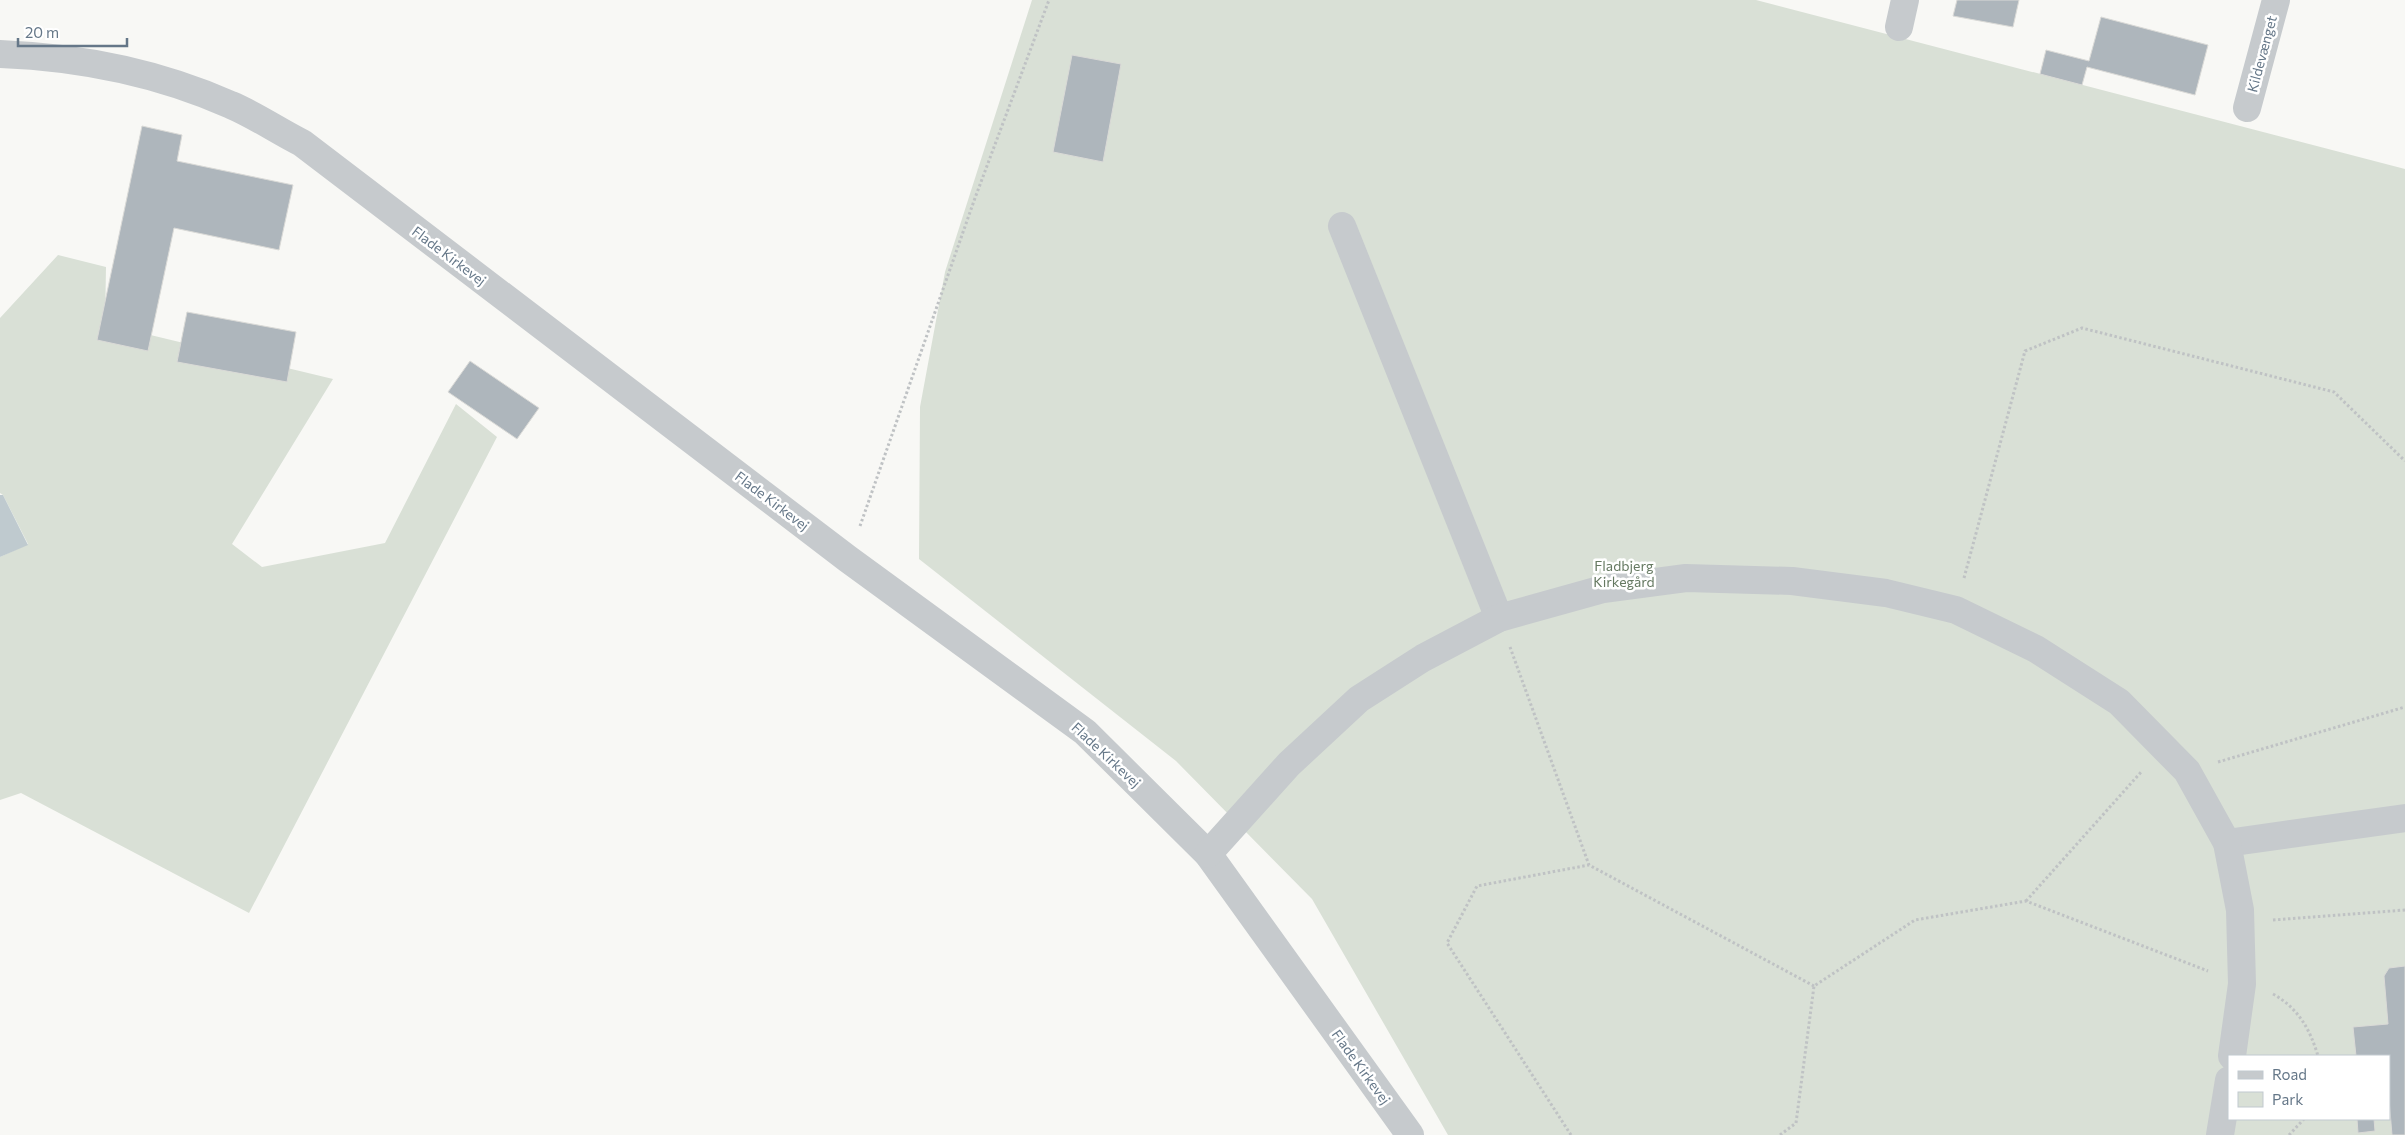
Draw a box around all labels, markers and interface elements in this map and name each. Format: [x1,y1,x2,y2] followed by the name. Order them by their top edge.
[2243,13,2280,94] street label: Kildevænget
[18,15,126,47] scale bar
[25,23,59,41] text: 20 m
[409,222,490,289] street label: Flade Kirkevej
[732,467,813,534] street label: Flade Kirkevej
[1593,557,1655,590] park label: Fladbjerg Kirkegård
[1068,718,1144,791] street label: Flade Kirkevej
[1329,1026,1394,1107] street label: Flade Kirkevej
[2228,1055,2390,1120] legend
[2272,1065,2307,1083] text: Road
[2272,1090,2303,1108] text: Park

